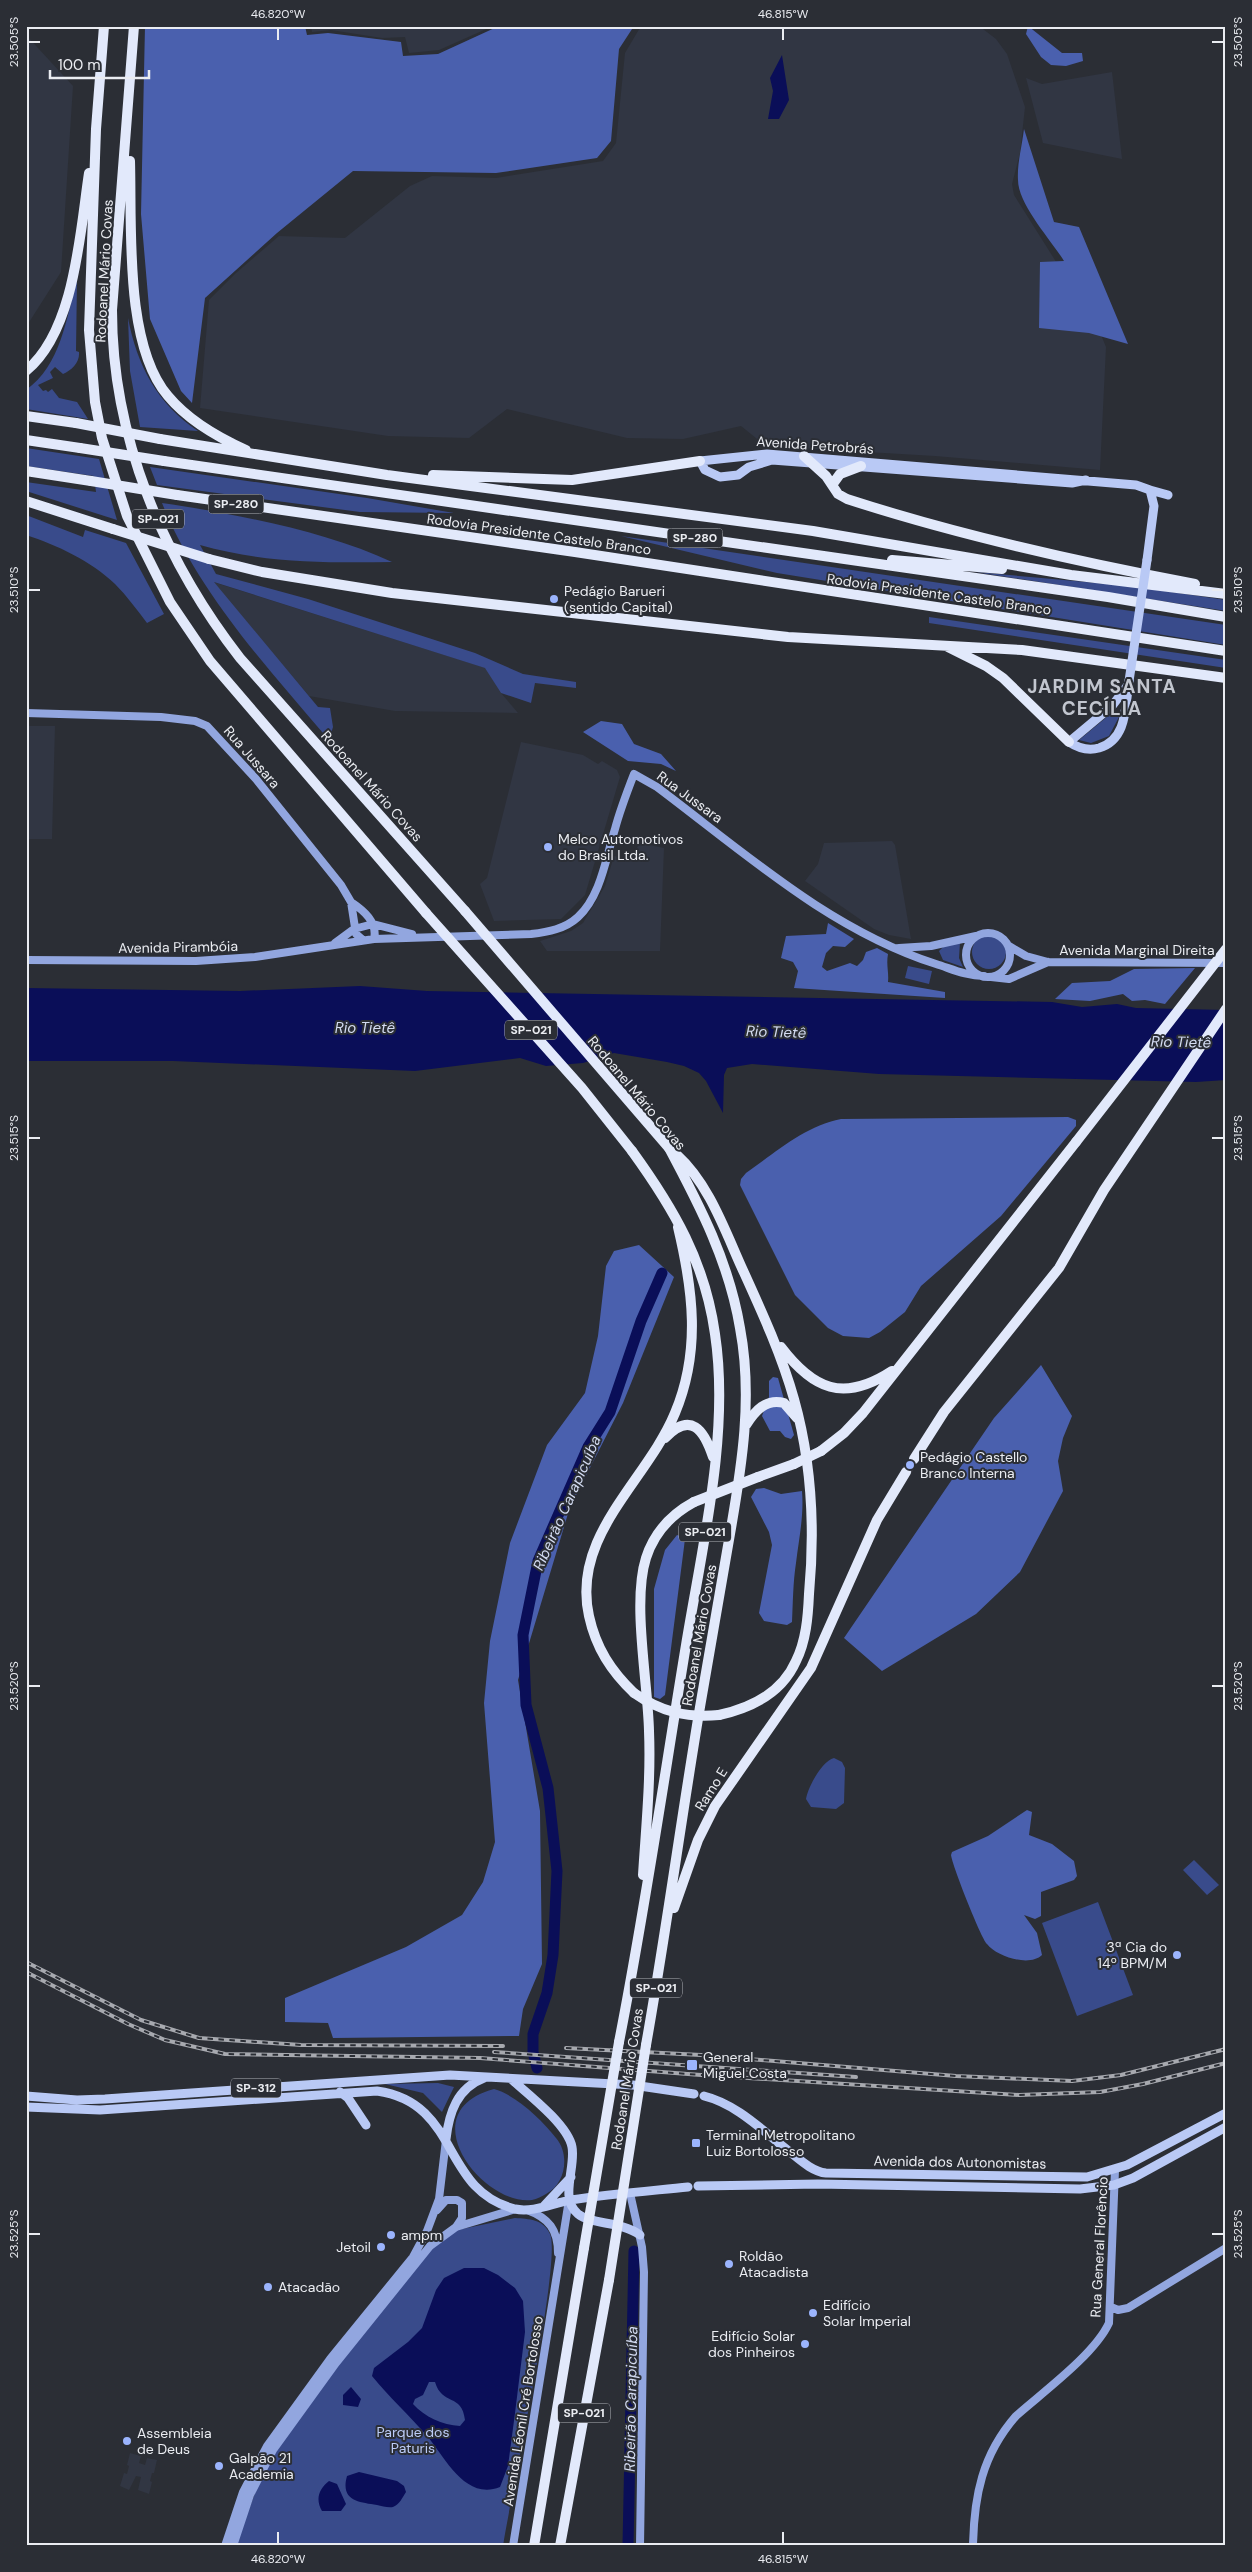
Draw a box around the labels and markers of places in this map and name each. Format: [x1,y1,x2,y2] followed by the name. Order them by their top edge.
[564,582,673,616] place label: Pedágio Barueri (sentido Capital)
[548,593,560,605] marker: Pedágio Barueri (sentido Capital)
[558,830,683,864] place label: Melco Automotivos do Brasil Ltda.
[542,841,554,853] marker: Melco Automotivos do Brasil Ltda.
[920,1448,1027,1482] place label: Pedágio Castello Branco Interna
[904,1459,916,1471] marker: Pedágio Castello Branco Interna
[1098,1938,1167,1972] place label: 3ª Cia do 14º BPM/M
[1171,1949,1183,1961] marker: 3ª Cia do 14º BPM/M
[703,2048,787,2082] place label: General Miguel Costa
[685,2058,699,2072] marker: General Miguel Costa
[706,2126,855,2160] place label: Terminal Metropolitano Luiz Bortolosso
[690,2137,702,2149] marker: Terminal Metropolitano Luiz Bortolosso
[401,2226,442,2244] place label: ampm
[385,2229,397,2241] marker: ampm
[336,2238,371,2256] place label: Jetoil
[375,2241,387,2253] marker: Jetoil
[739,2247,808,2281] place label: Roldão Atacadista
[723,2258,735,2270] marker: Roldão Atacadista
[278,2278,340,2296] place label: Atacadão
[262,2281,274,2293] marker: Atacadão
[823,2296,911,2330] place label: Edifício Solar Imperial
[807,2307,819,2319] marker: Edifício Solar Imperial
[708,2327,795,2361] place label: Edifício Solar dos Pinheiros
[799,2338,811,2350] marker: Edifício Solar dos Pinheiros
[137,2424,212,2458] place label: Assembleia de Deus
[121,2435,133,2447] marker: Assembleia de Deus
[229,2449,294,2483] place label: Galpão 21 Academia
[213,2460,225,2472] marker: Galpão 21 Academia

